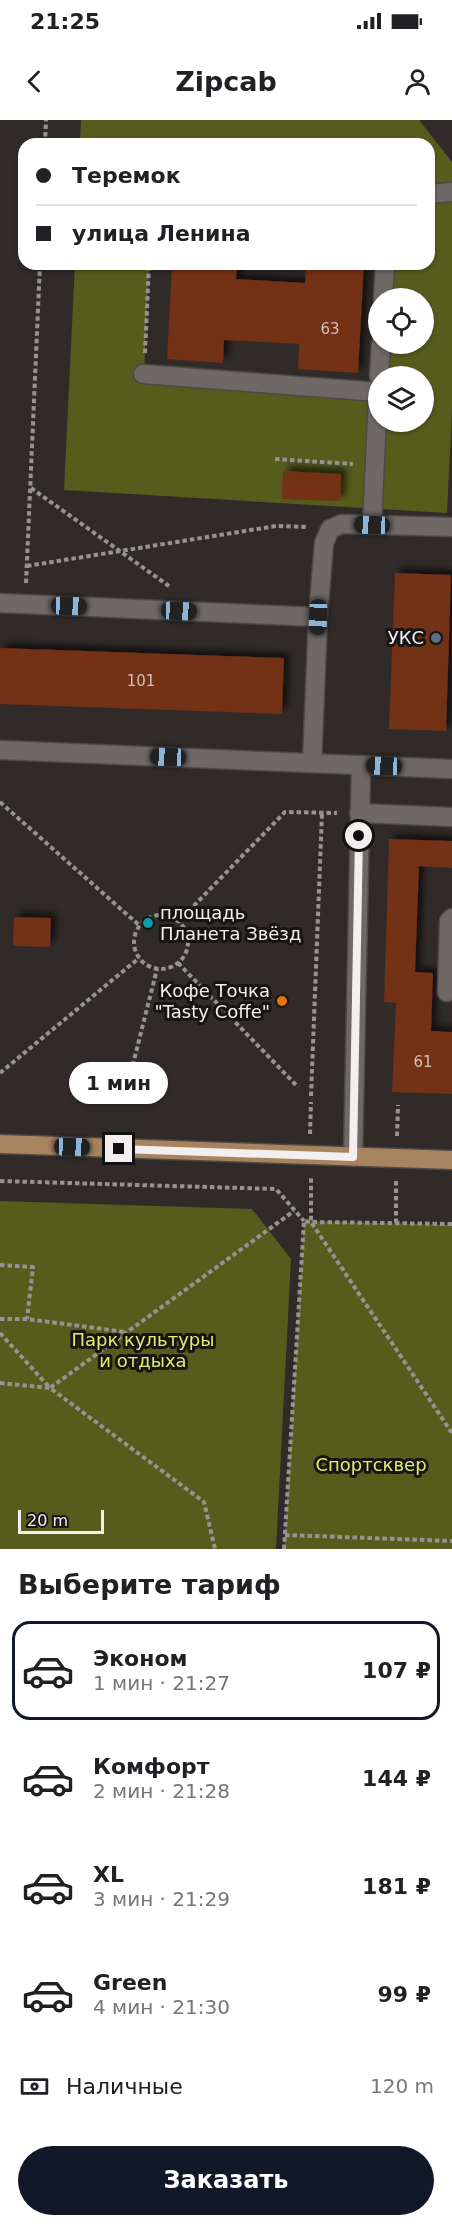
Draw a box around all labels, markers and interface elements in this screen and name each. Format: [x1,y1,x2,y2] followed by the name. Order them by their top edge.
[30,9,100,34] text: 21:25
[18,65,51,98] icon: back
[401,65,434,98] icon: person
[175,66,277,97] text: Zipcab
[72,163,181,188] text: Теремок
[72,221,251,246] text: улица Ленина
[368,288,434,432] map controls
[368,288,434,354] button: locate
[320,320,340,338] house number: 63
[368,366,434,432] button: layers
[354,515,390,535] car
[51,596,87,616] car
[308,599,328,635] car
[161,601,197,621] car
[388,627,424,648] place label: УКС
[429,631,443,645] marker: УКС
[127,672,155,690] house number: 101
[150,747,186,767] car
[366,756,402,776] car
[345,822,372,849] route start
[160,902,301,944] place label: площадь Планета Звёзд
[141,916,155,930] marker: площадь Планета Звёзд
[155,980,270,1022] place label: Кофе Точка "Tasty Coffe"
[275,994,289,1008] marker: Кофе Точка "Tasty Coffe"
[413,1053,433,1071] house number: 61
[70,1062,168,1104] callout: 1 мин
[86,1071,151,1095] text: 1 мин
[105,1135,132,1162] route end
[54,1137,90,1157] car
[72,1329,215,1371] park label: Парк культуры и отдыха
[315,1454,427,1475] park label: Спортсквер
[18,1507,104,1534] scale bar
[27,1511,68,1530] text: 20 m
[18,1569,281,1600] text: Выберите тариф
[21,1644,75,1698] icon: car
[93,1646,188,1671] text: Эконом
[362,1658,431,1683] text: 107 ₽
[93,1671,230,1695] text: 1 мин · 21:27
[21,1752,75,1806] icon: car
[93,1754,210,1779] text: Комфорт
[362,1766,431,1791] text: 144 ₽
[93,1779,230,1803] text: 2 мин · 21:28
[21,1860,75,1914] icon: car
[93,1862,124,1887] text: XL
[362,1874,431,1899] text: 181 ₽
[93,1887,230,1911] text: 3 мин · 21:29
[21,1968,75,2022] icon: car
[93,1970,167,1995] text: Green
[377,1982,431,2007] text: 99 ₽
[93,1995,230,2019] text: 4 мин · 21:30
[18,2070,51,2103] icon: cash
[66,2074,183,2099] text: Наличные
[370,2074,434,2098] text: 120 m
[18,2146,434,2215] button: Заказать

